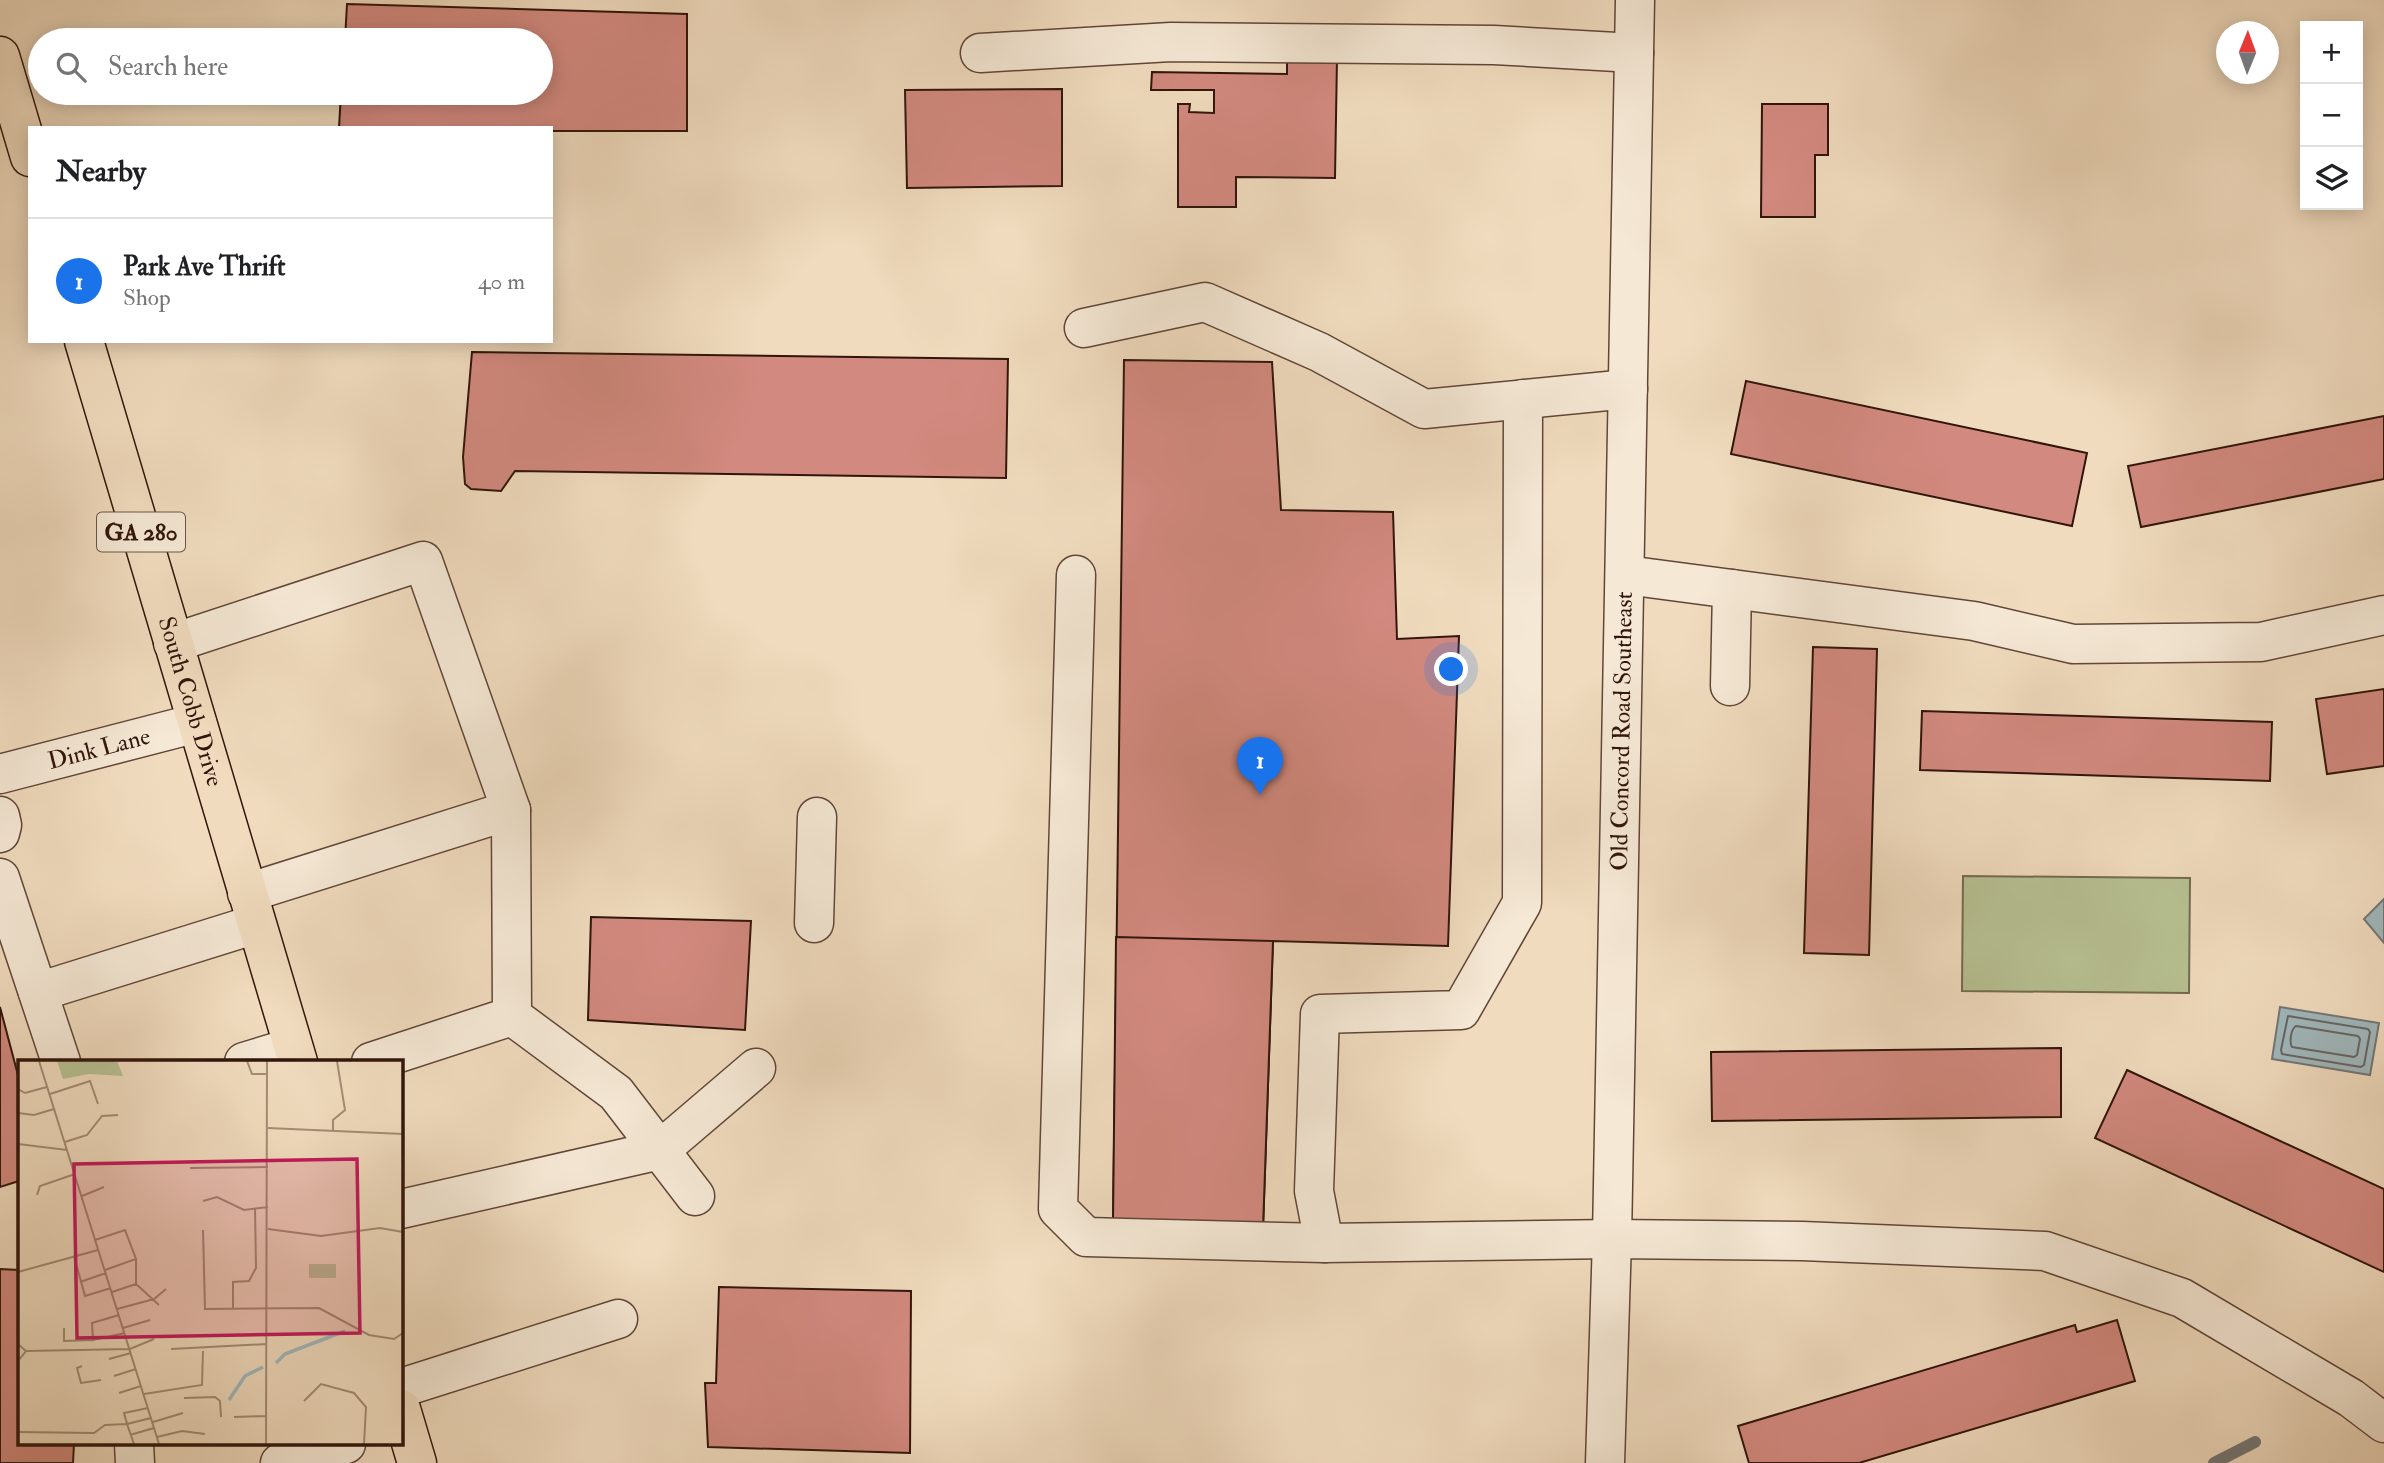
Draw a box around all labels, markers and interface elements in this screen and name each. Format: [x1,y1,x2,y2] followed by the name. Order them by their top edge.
[2216,21,2279,84] north arrow
[2300,21,2363,210] map controls
[2300,21,2363,84] button: +
[28,28,553,105] search box
[52,48,90,86] icon: search
[108,51,228,83] text: Search here
[2300,84,2363,147] button: −
[2300,147,2363,210] button: layers
[56,153,146,190] text: Nearby
[123,251,285,283] text: Park Ave Thrift
[75,267,83,296] text: 1
[478,267,525,296] text: 40 m
[123,283,171,312] text: Shop
[97,512,185,552] road number: GA 280
[1603,591,1640,871] street label: Old Concord Road Southeast
[151,613,231,790] street label: South Cobb Drive
[1434,652,1468,686] your location
[44,720,153,777] street label: Dink Lane
[1237,737,1283,795] pin: 1
[18,1060,402,1446] inset map

